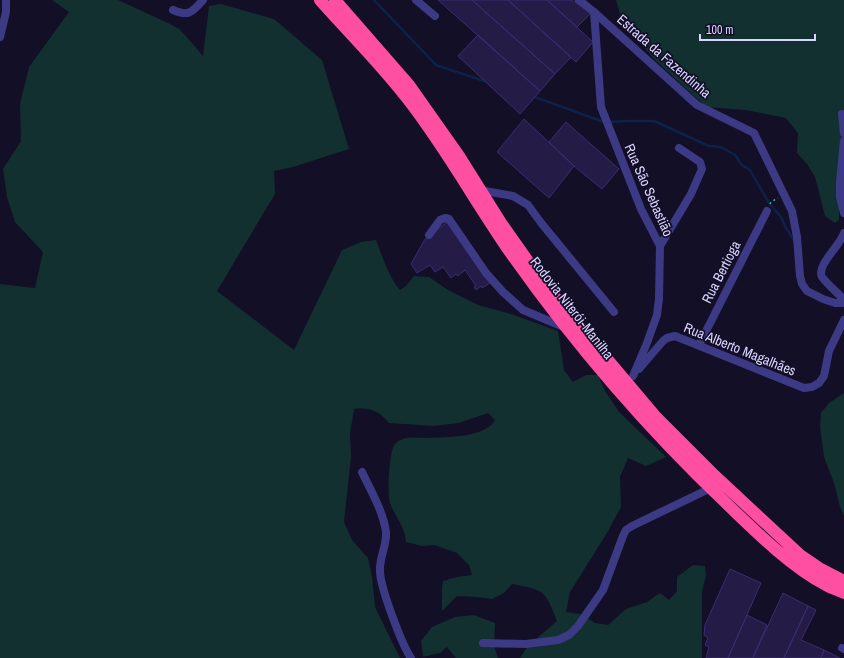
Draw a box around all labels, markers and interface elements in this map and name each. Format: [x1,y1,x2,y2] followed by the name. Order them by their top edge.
[613,10,715,102] street label: Estrada da Fazendinha
[700,16,815,42] scale bar
[706,22,733,38] text: 100 m
[621,141,677,239] street label: Rua São Sebastião
[698,237,745,306] street label: Rua Bertioga
[526,253,618,363] street label: Rodovia Niterói-Manilha
[681,318,799,380] street label: Rua Alberto Magalhães

